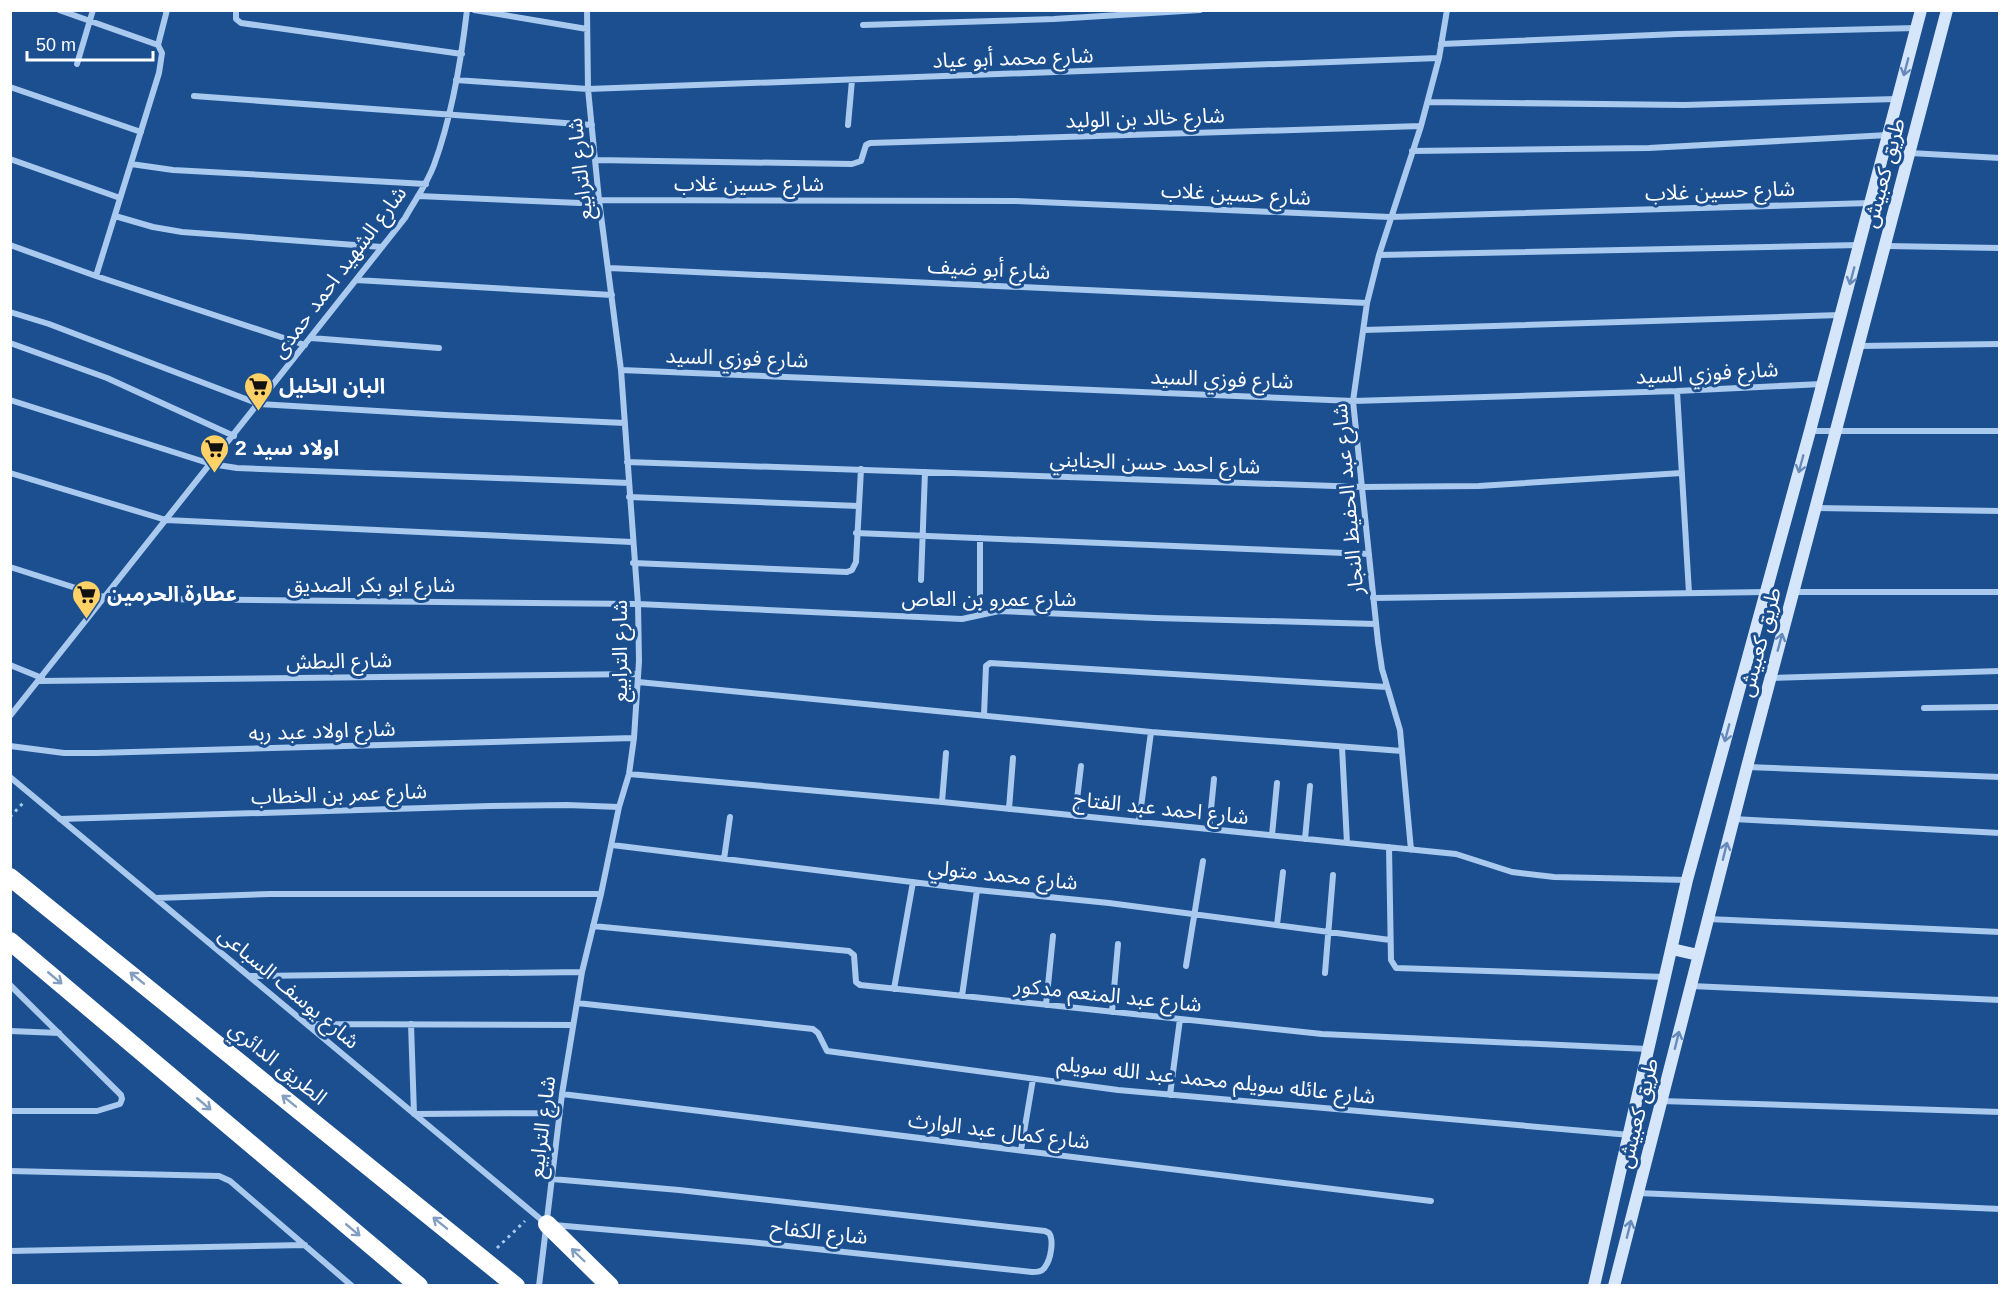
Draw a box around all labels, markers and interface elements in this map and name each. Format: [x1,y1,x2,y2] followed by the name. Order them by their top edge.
[27,24,153,62] scale bar
[36,35,76,55] text: 50 m
[932,43,1094,76] street label: شارع محمد أبو عياد
[1900,57,1912,76] one-way arrow
[1065,103,1225,136] street label: شارع خالد بن الوليد
[563,116,600,221] street label: شارع الترابيع
[1858,116,1911,231] street label: طريق كعبيش
[674,172,824,199] street label: شارع حسين غلاب
[1645,176,1795,209] street label: شارع حسين غلاب
[1160,178,1312,213] street label: شارع حسين غلاب
[267,181,414,364] street label: شارع الشهيد احمد حمدى
[927,253,1051,287] street label: شارع أبو ضيف
[1845,266,1857,285] one-way arrow
[665,344,809,376] street label: شارع فوزي السيد
[1635,357,1779,393] street label: شارع فوزي السيد
[1150,365,1294,397] street label: شارع فوزي السيد
[242,370,274,412] supermarket icon: البان الخليل
[279,374,385,398] place label: البان الخليل
[1328,402,1371,597] street label: شارع عبد الحفيظ النجار
[198,432,230,474] supermarket icon: اولاد سيد 2
[235,436,339,460] place label: اولاد سيد 2
[1049,447,1261,483] street label: شارع احمد حسن الجنايني
[1795,454,1806,473] one-way arrow
[287,573,455,600] street label: شارع ابو بكر الصديق
[70,578,102,620] supermarket icon: عطارة الحرمين
[107,582,237,606] place label: عطارة الحرمين
[1734,585,1787,700] street label: طريق كعبيش
[902,587,1076,614] street label: شارع عمرو بن العاص
[608,600,635,702] street label: شارع الترابيع
[1775,633,1786,652] one-way arrow
[286,648,392,677] street label: شارع البطش
[248,716,396,749] street label: شارع اولاد عبد ربه
[1721,724,1732,743] one-way arrow
[251,779,428,812] street label: شارع عمر بن الخطاب
[1072,787,1250,832] street label: شارع احمد عبد الفتاح
[1720,842,1732,861] one-way arrow
[927,855,1079,899] street label: شارع محمد متولي
[212,922,364,1056] street label: شارع يوسف السباعى
[47,972,63,985] one-way arrow
[129,972,145,985] one-way arrow
[1012,973,1203,1020] street label: شارع عبد المنعم مدكور
[222,1016,332,1113] street label: الطريق الدائري
[1671,1031,1683,1050] one-way arrow
[1055,1051,1376,1112] street label: شارع عائله سويلم محمد عبد الله سويلم
[1613,1056,1664,1171] street label: طريق كعبيش
[524,1075,563,1180] street label: شارع الترابيع
[281,1094,297,1107] one-way arrow
[196,1097,211,1111] one-way arrow
[906,1108,1091,1157] street label: شارع كمال عبد الوارث
[769,1215,869,1252] street label: شارع الكفاح
[432,1217,448,1230] one-way arrow
[1623,1220,1635,1239] one-way arrow
[345,1223,360,1237] one-way arrow
[571,1248,586,1262] one-way arrow

